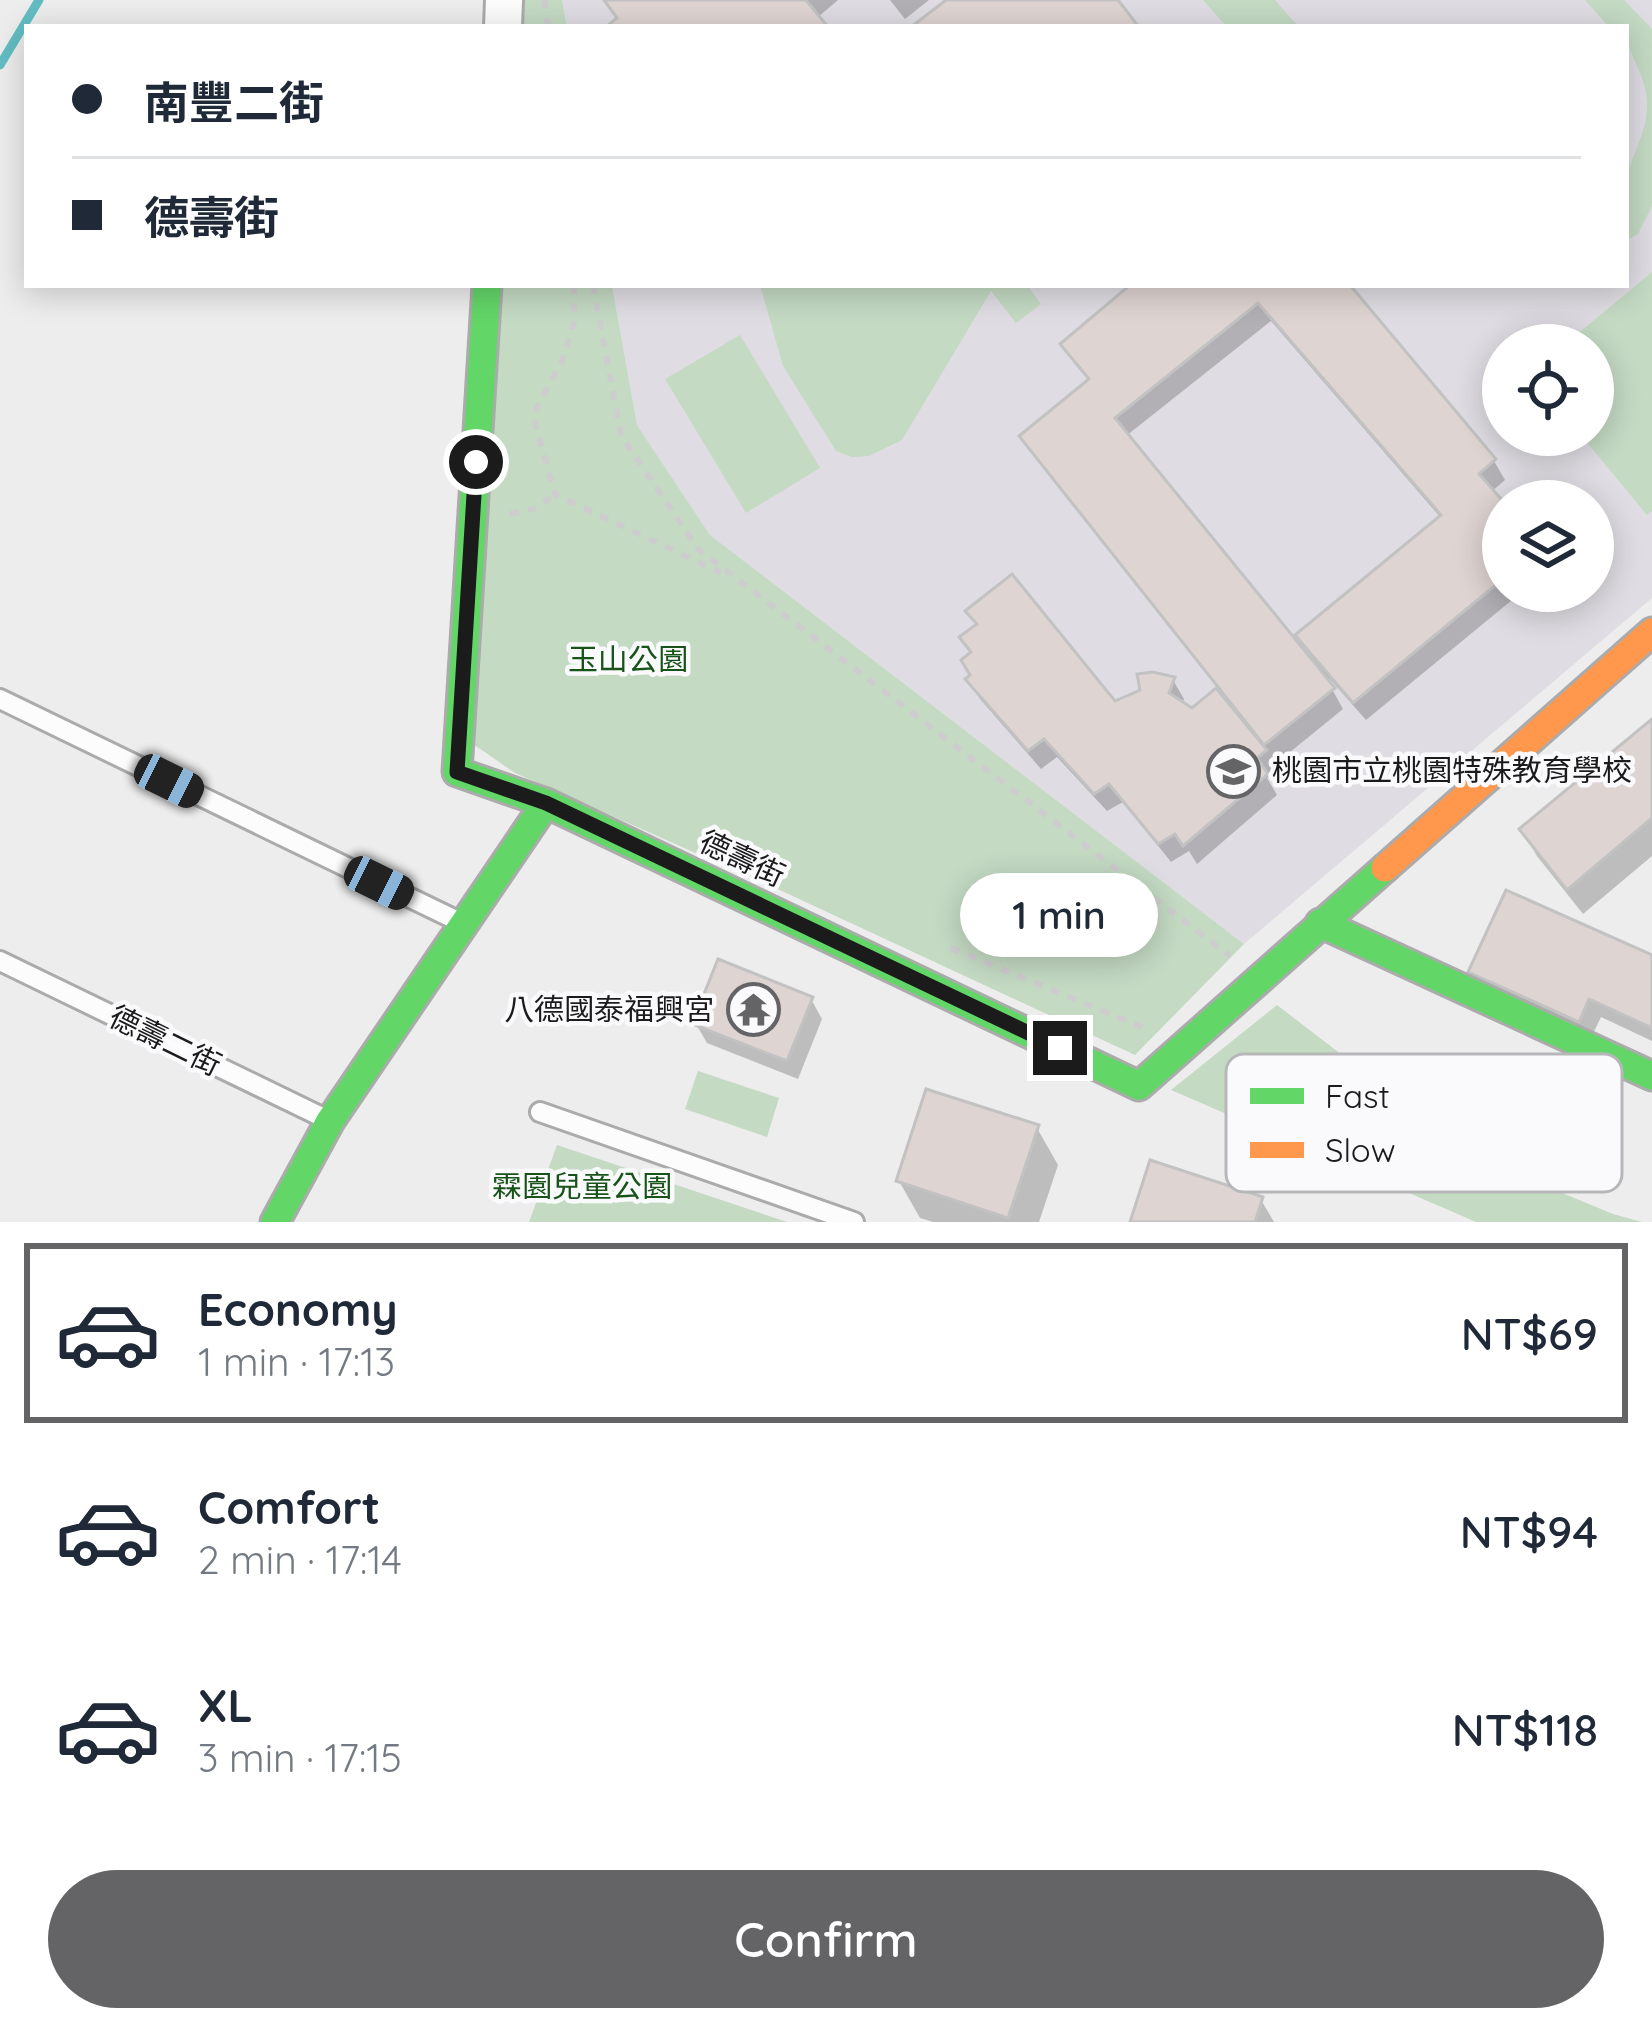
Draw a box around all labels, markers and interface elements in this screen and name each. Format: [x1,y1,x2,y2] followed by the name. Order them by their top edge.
[144,74,324,130] text: 南豐二街
[144,189,279,245] text: 德壽街
[1482,324,1614,612] map controls
[1482,324,1614,456] button: locate
[449,435,503,489] route start
[1482,480,1614,612] button: layers
[568,640,688,678] park label: 玉山公園
[1205,743,1261,799] school or university icon: 桃園市立桃園特殊教育學校
[129,749,209,813] car
[1272,751,1632,789] place label: 桃園市立桃園特殊教育學校
[694,822,791,894] street label: 德壽街
[339,851,419,915] car
[961,874,1159,958] callout: 1 min
[1012,890,1106,939] text: 1 min
[725,982,781,1038] temple icon: 八德國泰福興宮
[504,990,714,1028] place label: 八德國泰福興宮
[103,997,228,1083] street label: 德壽二街
[1033,1021,1087,1075] route end
[1226,1054,1622,1192] legend
[1325,1075,1390,1116] text: Fast
[1325,1129,1396,1170] text: Slow
[492,1167,672,1205] park label: 霖園兒童公園
[54,1279,162,1387] icon: car
[198,1281,398,1337] text: Economy
[1461,1305,1598,1361] text: NT$69
[198,1337,395,1386] text: 1 min · 17:13
[54,1477,162,1585] icon: car
[198,1479,380,1535] text: Comfort
[1460,1503,1598,1559] text: NT$94
[198,1535,402,1584] text: 2 min · 17:14
[54,1675,162,1783] icon: car
[198,1677,253,1733] text: XL
[1452,1701,1598,1757] text: NT$118
[198,1733,402,1782] text: 3 min · 17:15
[48,1870,1604,2008] button: Confirm

